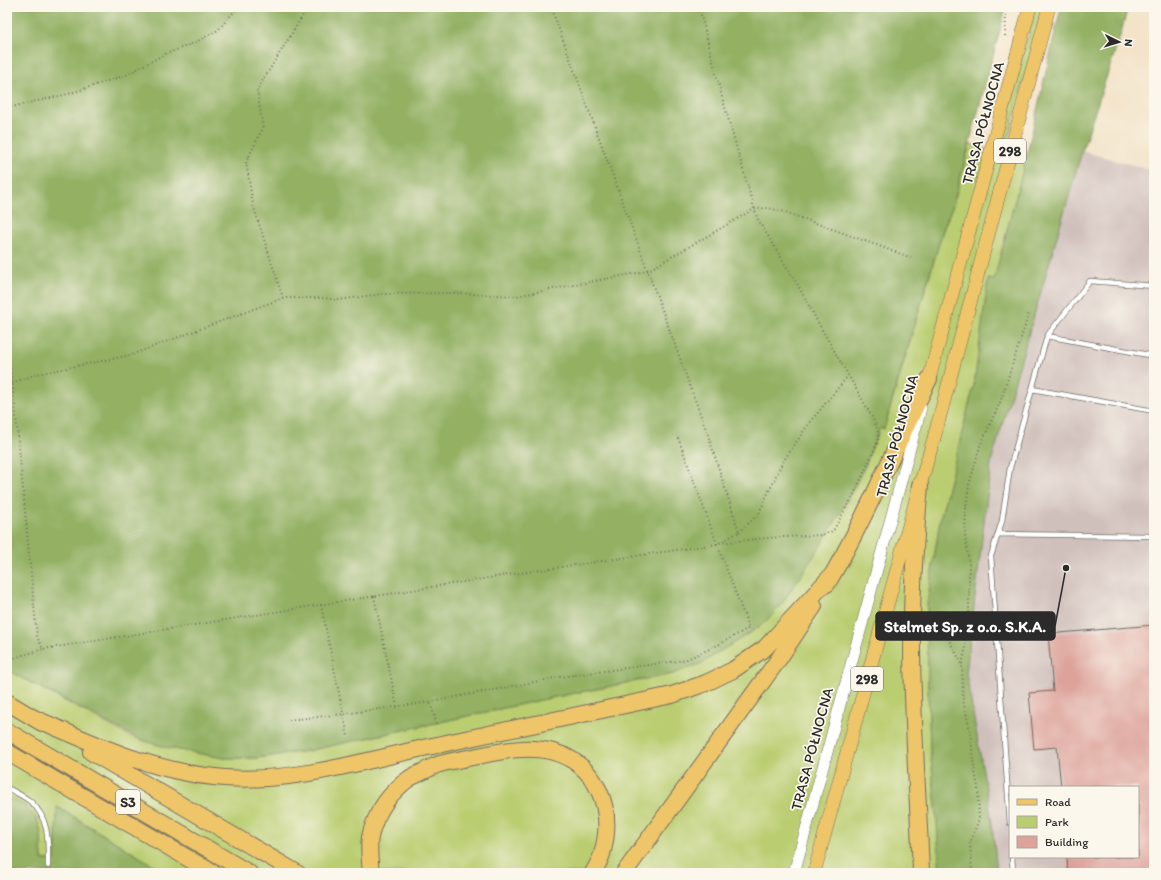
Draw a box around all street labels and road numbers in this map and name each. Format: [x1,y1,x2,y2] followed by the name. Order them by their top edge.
[958,59,1008,186] street label: TRASA PÓŁNOCNA
[994,139,1026,163] road number: 298
[872,372,922,499] street label: TRASA PÓŁNOCNA
[851,667,883,691] road number: 298
[787,685,837,812] street label: TRASA PÓŁNOCNA
[116,790,140,814] road number: S3

